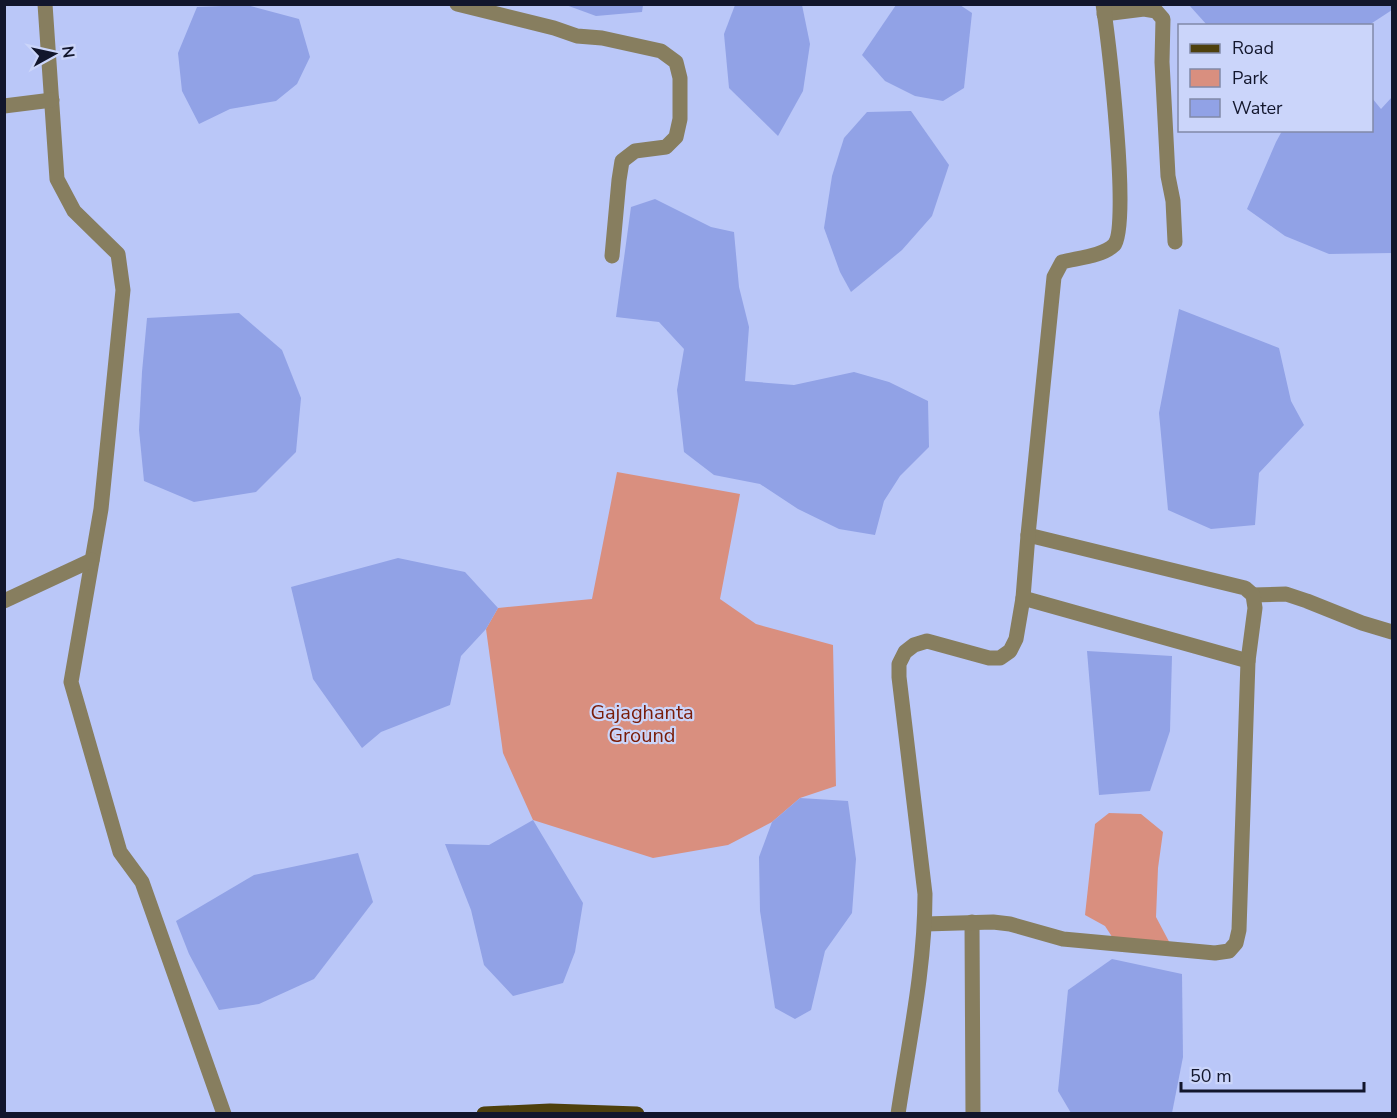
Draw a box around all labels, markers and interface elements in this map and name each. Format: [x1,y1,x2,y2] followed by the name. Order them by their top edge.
[24,24,84,84] north arrow
[1178,24,1373,132] legend
[1232,36,1274,60] text: Road
[56,45,80,60] text: N
[1232,66,1269,90] text: Park
[1232,96,1283,120] text: Water
[590,699,694,749] park label: Gajaghanta Ground
[1181,1055,1364,1093] scale bar
[1190,1064,1232,1088] text: 50 m

